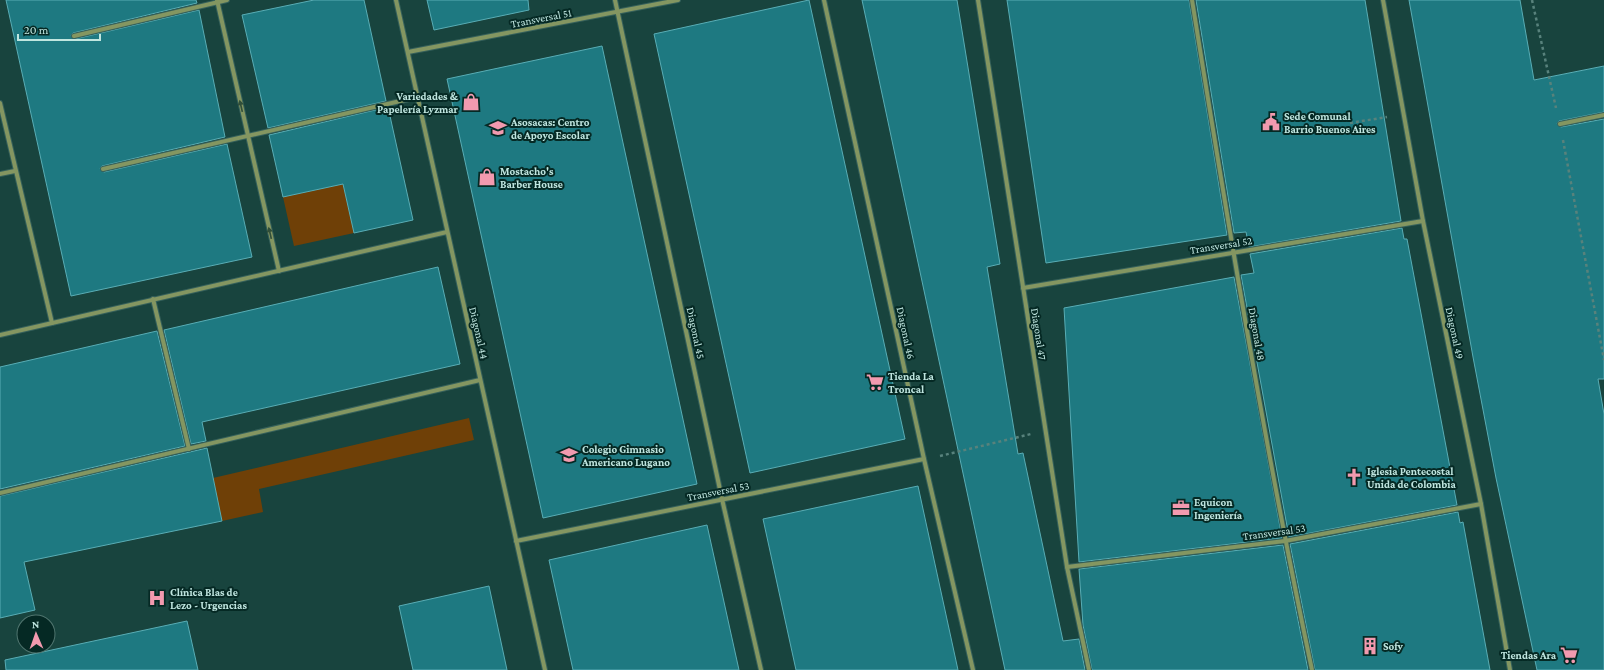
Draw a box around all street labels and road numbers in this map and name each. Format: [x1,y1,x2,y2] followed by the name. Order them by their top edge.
[510,6,573,30] street label: Transversal 51
[1189,234,1253,256] street label: Transversal 52
[466,306,491,361] street label: Diagonal 44
[684,306,707,360] street label: Diagonal 45
[894,306,917,360] street label: Diagonal 46
[1443,306,1466,360] street label: Diagonal 49
[1028,307,1049,361] street label: Diagonal 47
[1245,307,1268,362] street label: Diagonal 48
[686,479,750,503] street label: Transversal 53
[1242,522,1306,542] street label: Transversal 53

